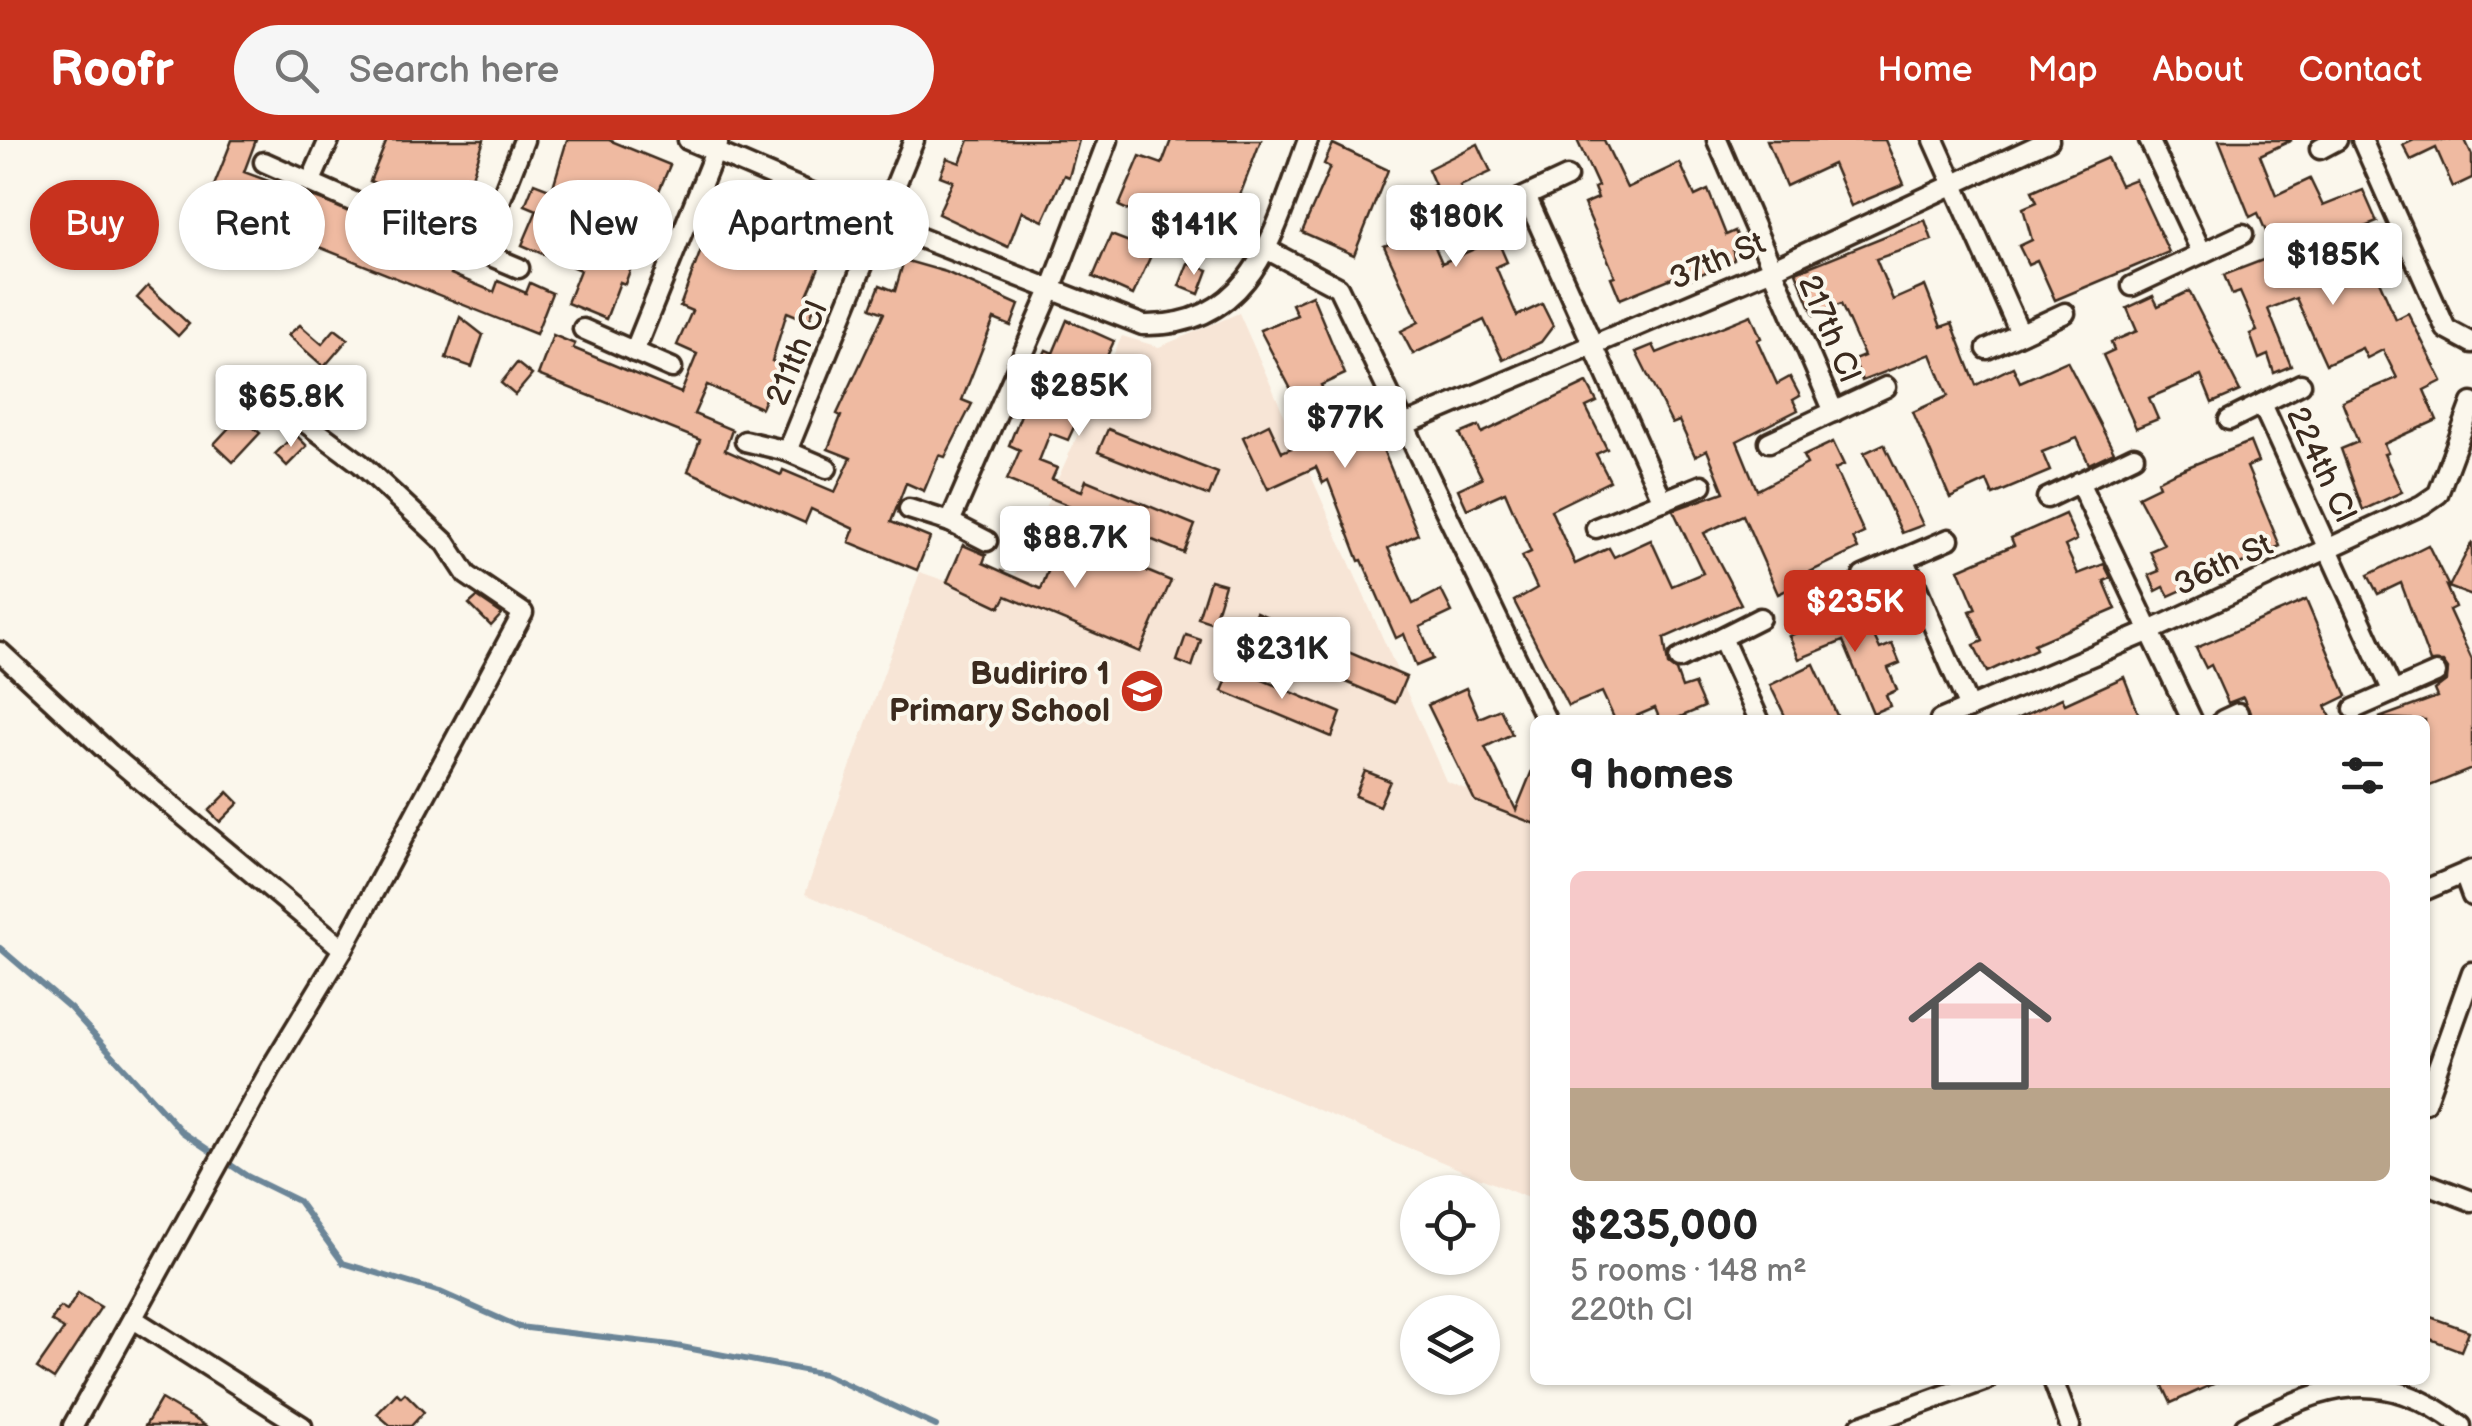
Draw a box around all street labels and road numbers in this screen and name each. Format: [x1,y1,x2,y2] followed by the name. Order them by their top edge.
[1664,224,1771,299] street label: 37th St
[1789,269,1869,388] street label: 217th Cl
[758,296,837,411] street label: 211th Cl
[2277,401,2364,529] street label: 224th Cl
[2168,526,2279,605] street label: 36th St

